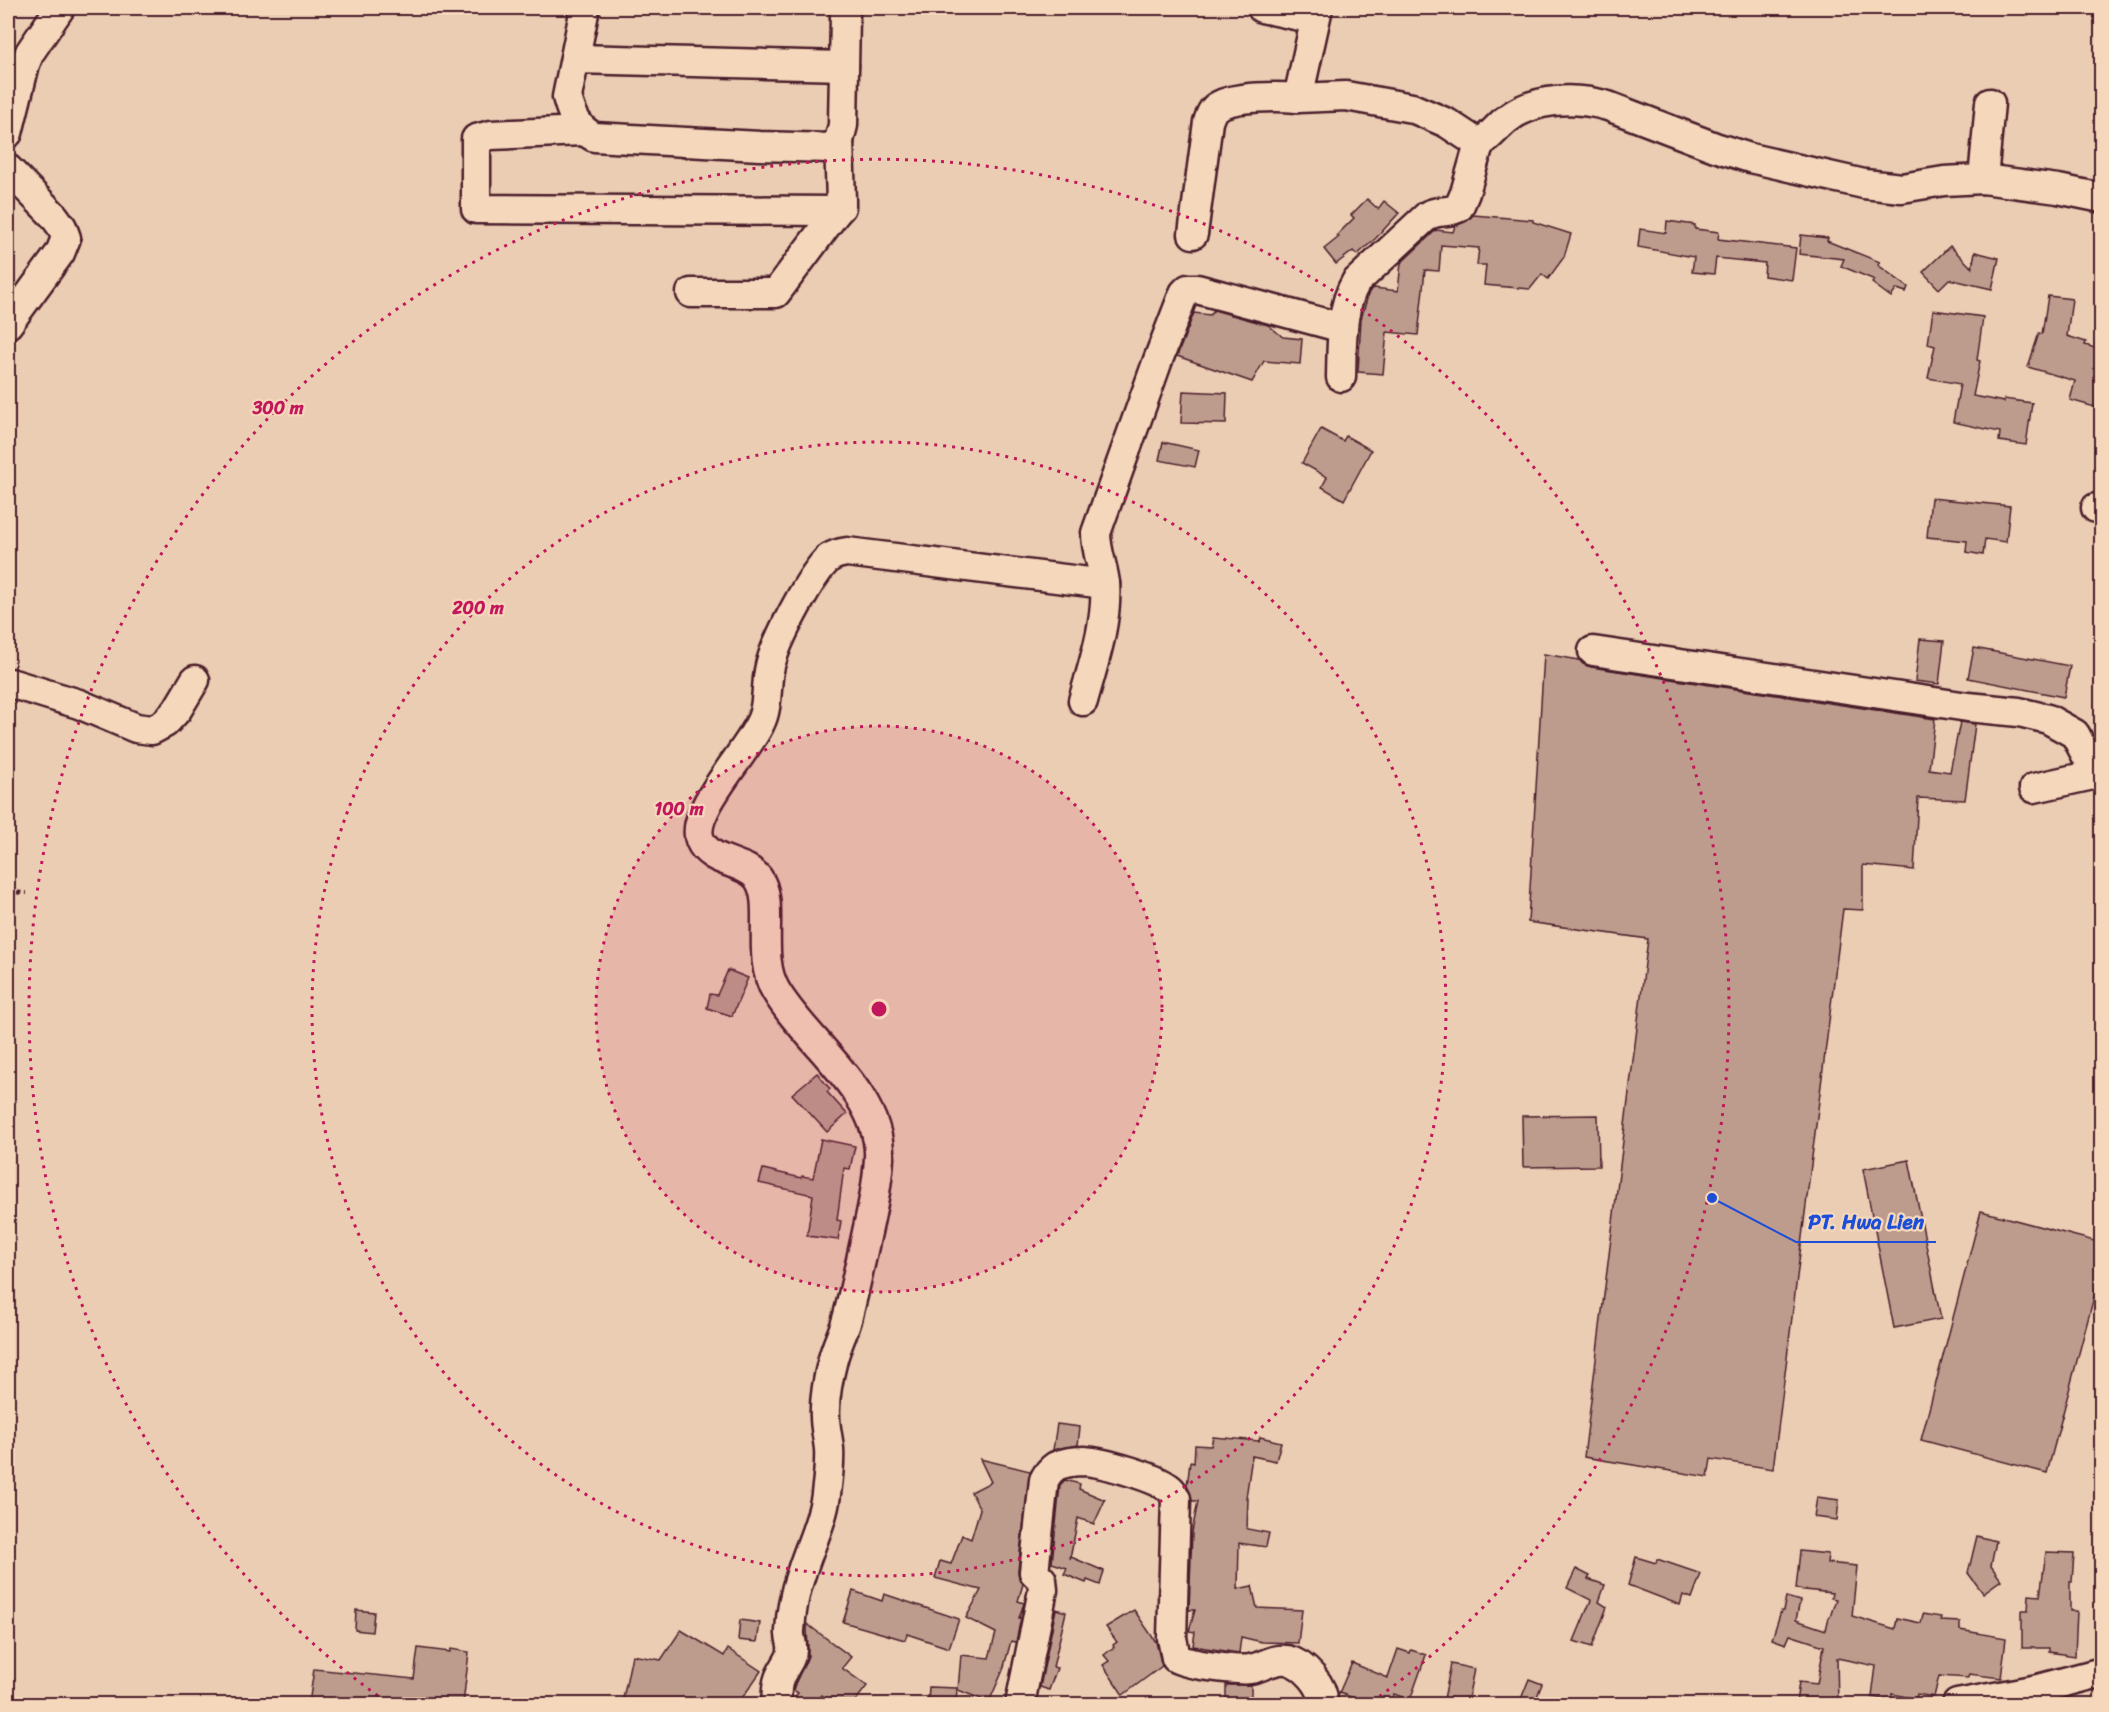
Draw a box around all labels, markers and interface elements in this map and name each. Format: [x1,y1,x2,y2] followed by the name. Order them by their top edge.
[251,392,304,424] text: 300 m
[451,592,504,624] text: 200 m
[655,793,704,825] text: 100 m
[869,999,889,1019] centre of rings
[1796,1203,1936,1242] callout: PT. Hwa Lien
[1808,1203,1925,1241] text: PT. Hwa Lien

